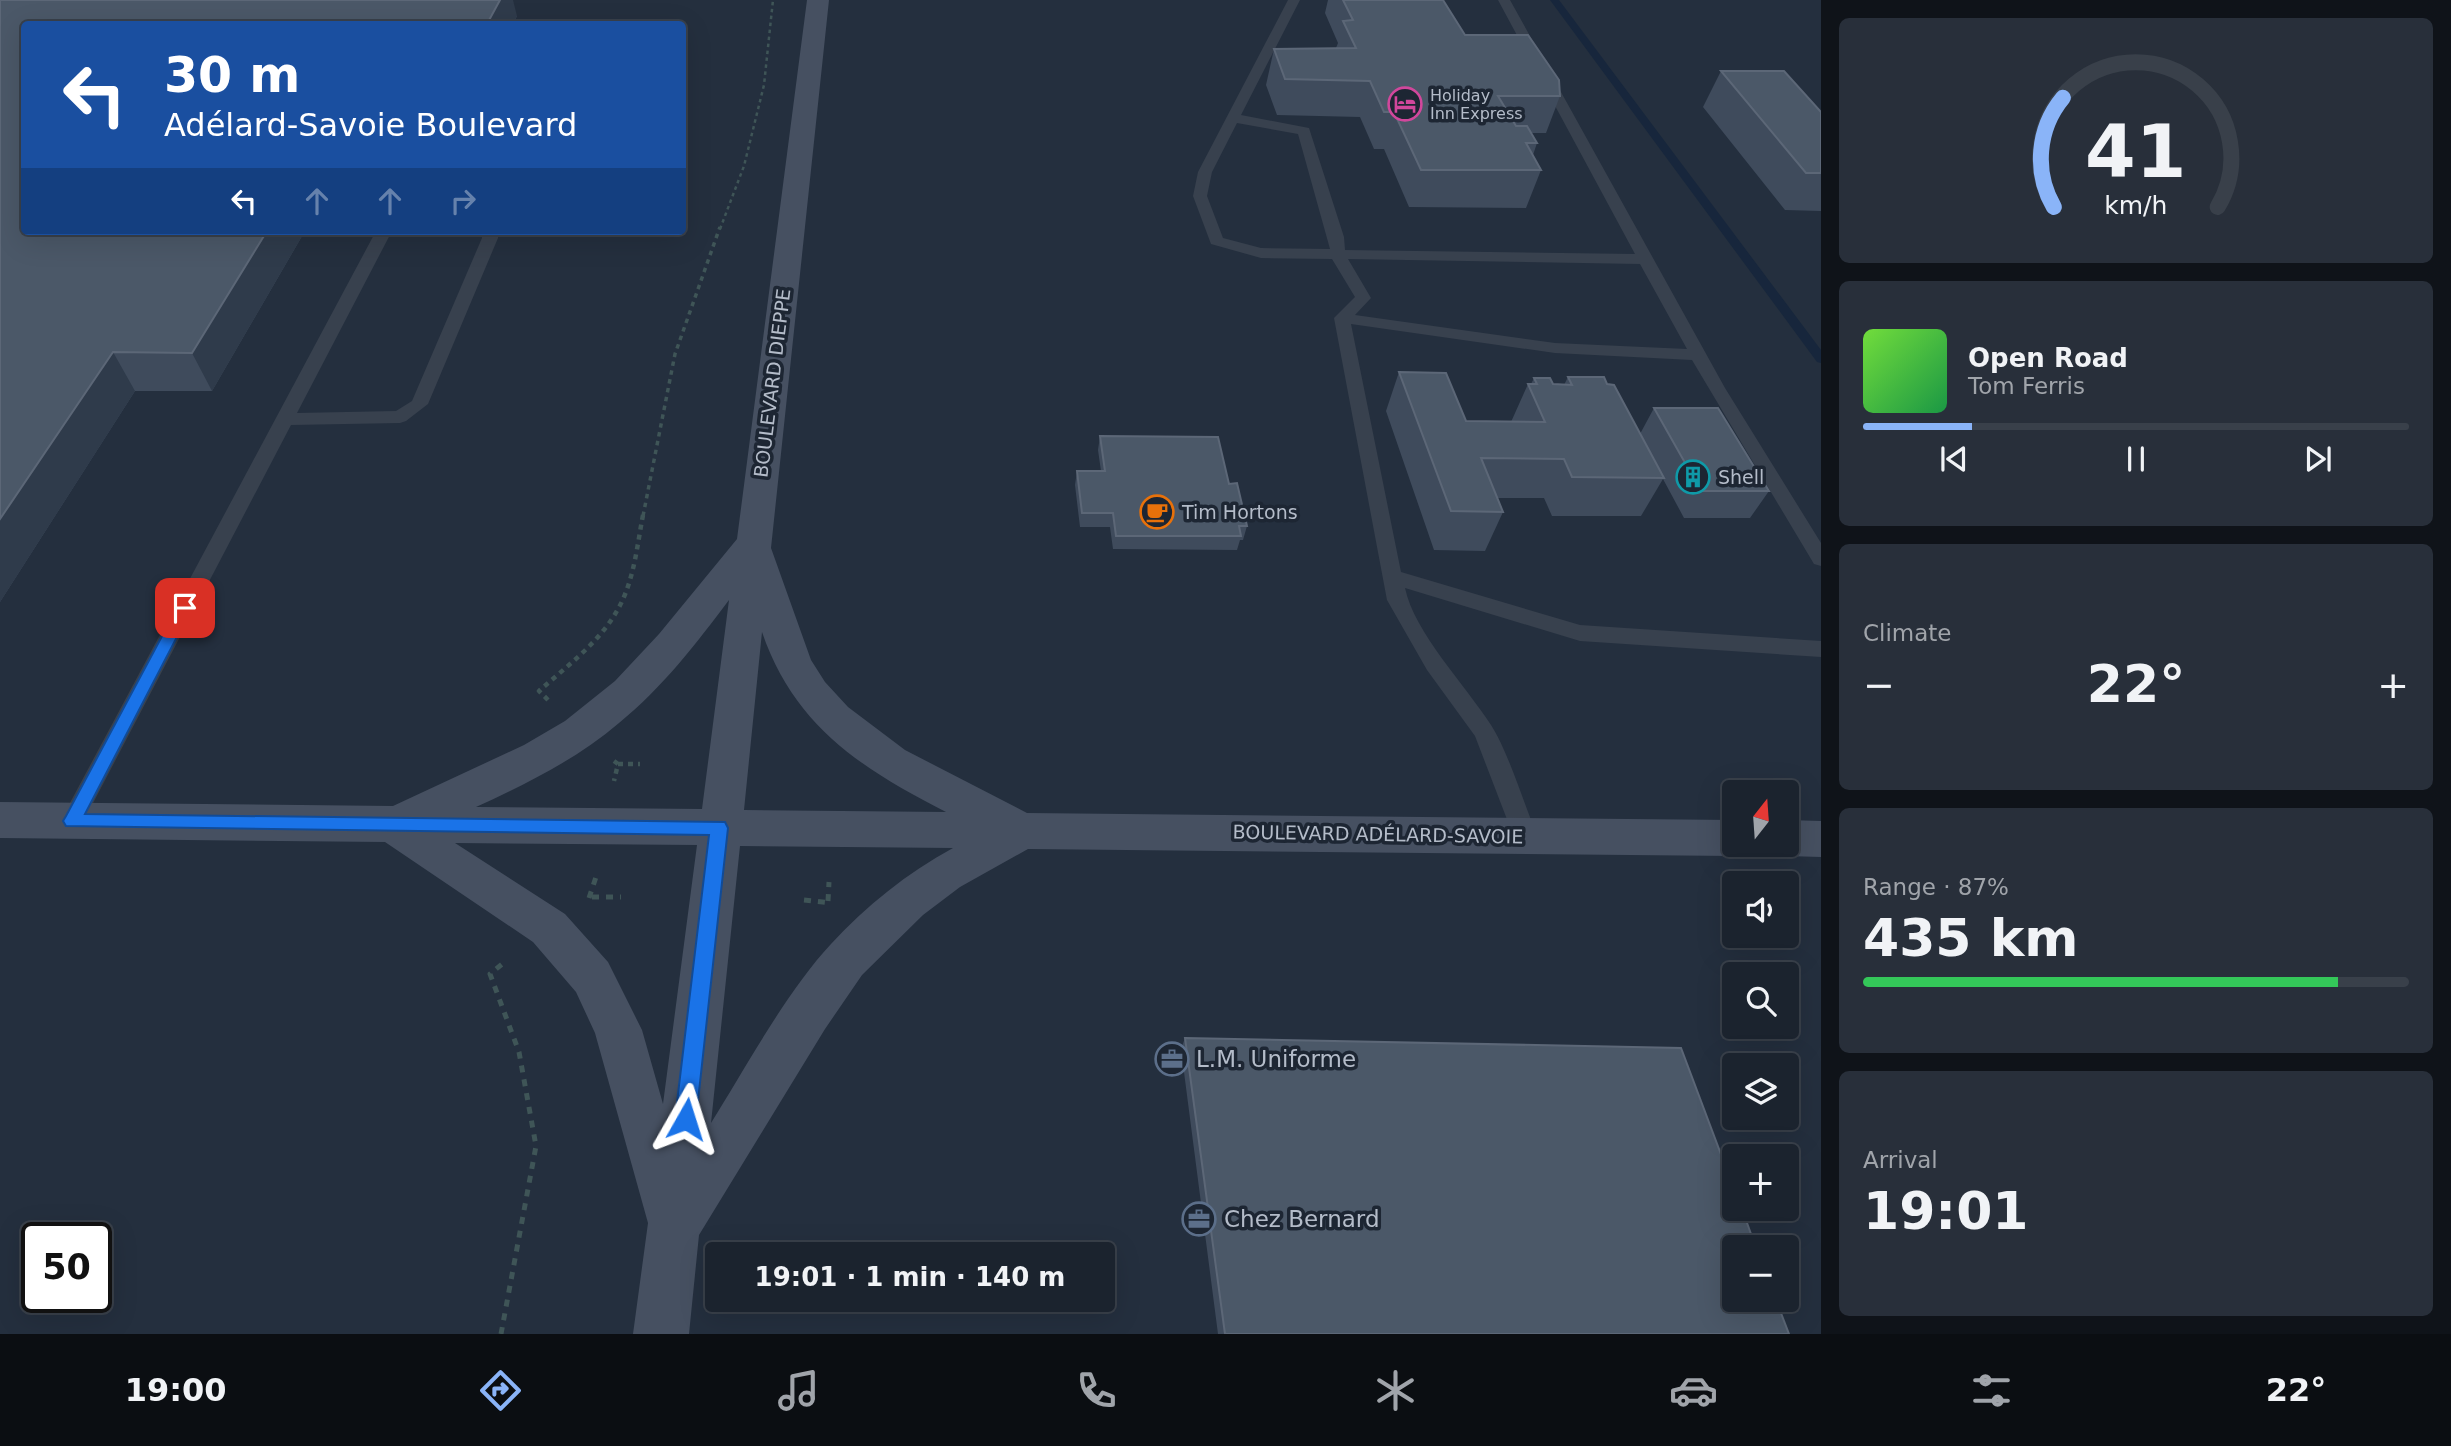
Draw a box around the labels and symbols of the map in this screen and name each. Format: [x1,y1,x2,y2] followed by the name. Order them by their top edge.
[1386,85,1424,123] hotel icon: Holiday Inn Express
[1430,86,1523,123] place label: Holiday Inn Express
[750,287,794,479] street label: BOULEVARD DIEPPE
[1674,458,1712,496] building icon: Shell
[1718,466,1764,488] place label: Shell
[1138,493,1176,531] cafe icon: Tim Hortons
[1181,501,1298,523] place label: Tim Hortons
[155,578,215,638] pin
[1722,780,1799,858] north arrow
[1233,820,1523,848] street label: BOULEVARD ADÉLARD-SAVOIE
[1153,1040,1191,1078] office icon: L.M. Uniforme
[1196,1046,1356,1072] place label: L.M. Uniforme
[649,1082,723,1156] position arrow
[1180,1200,1218,1238] office icon: Chez Bernard
[1224,1206,1379,1232] place label: Chez Bernard
[21,1222,112,1313] speed limit sign: 50

